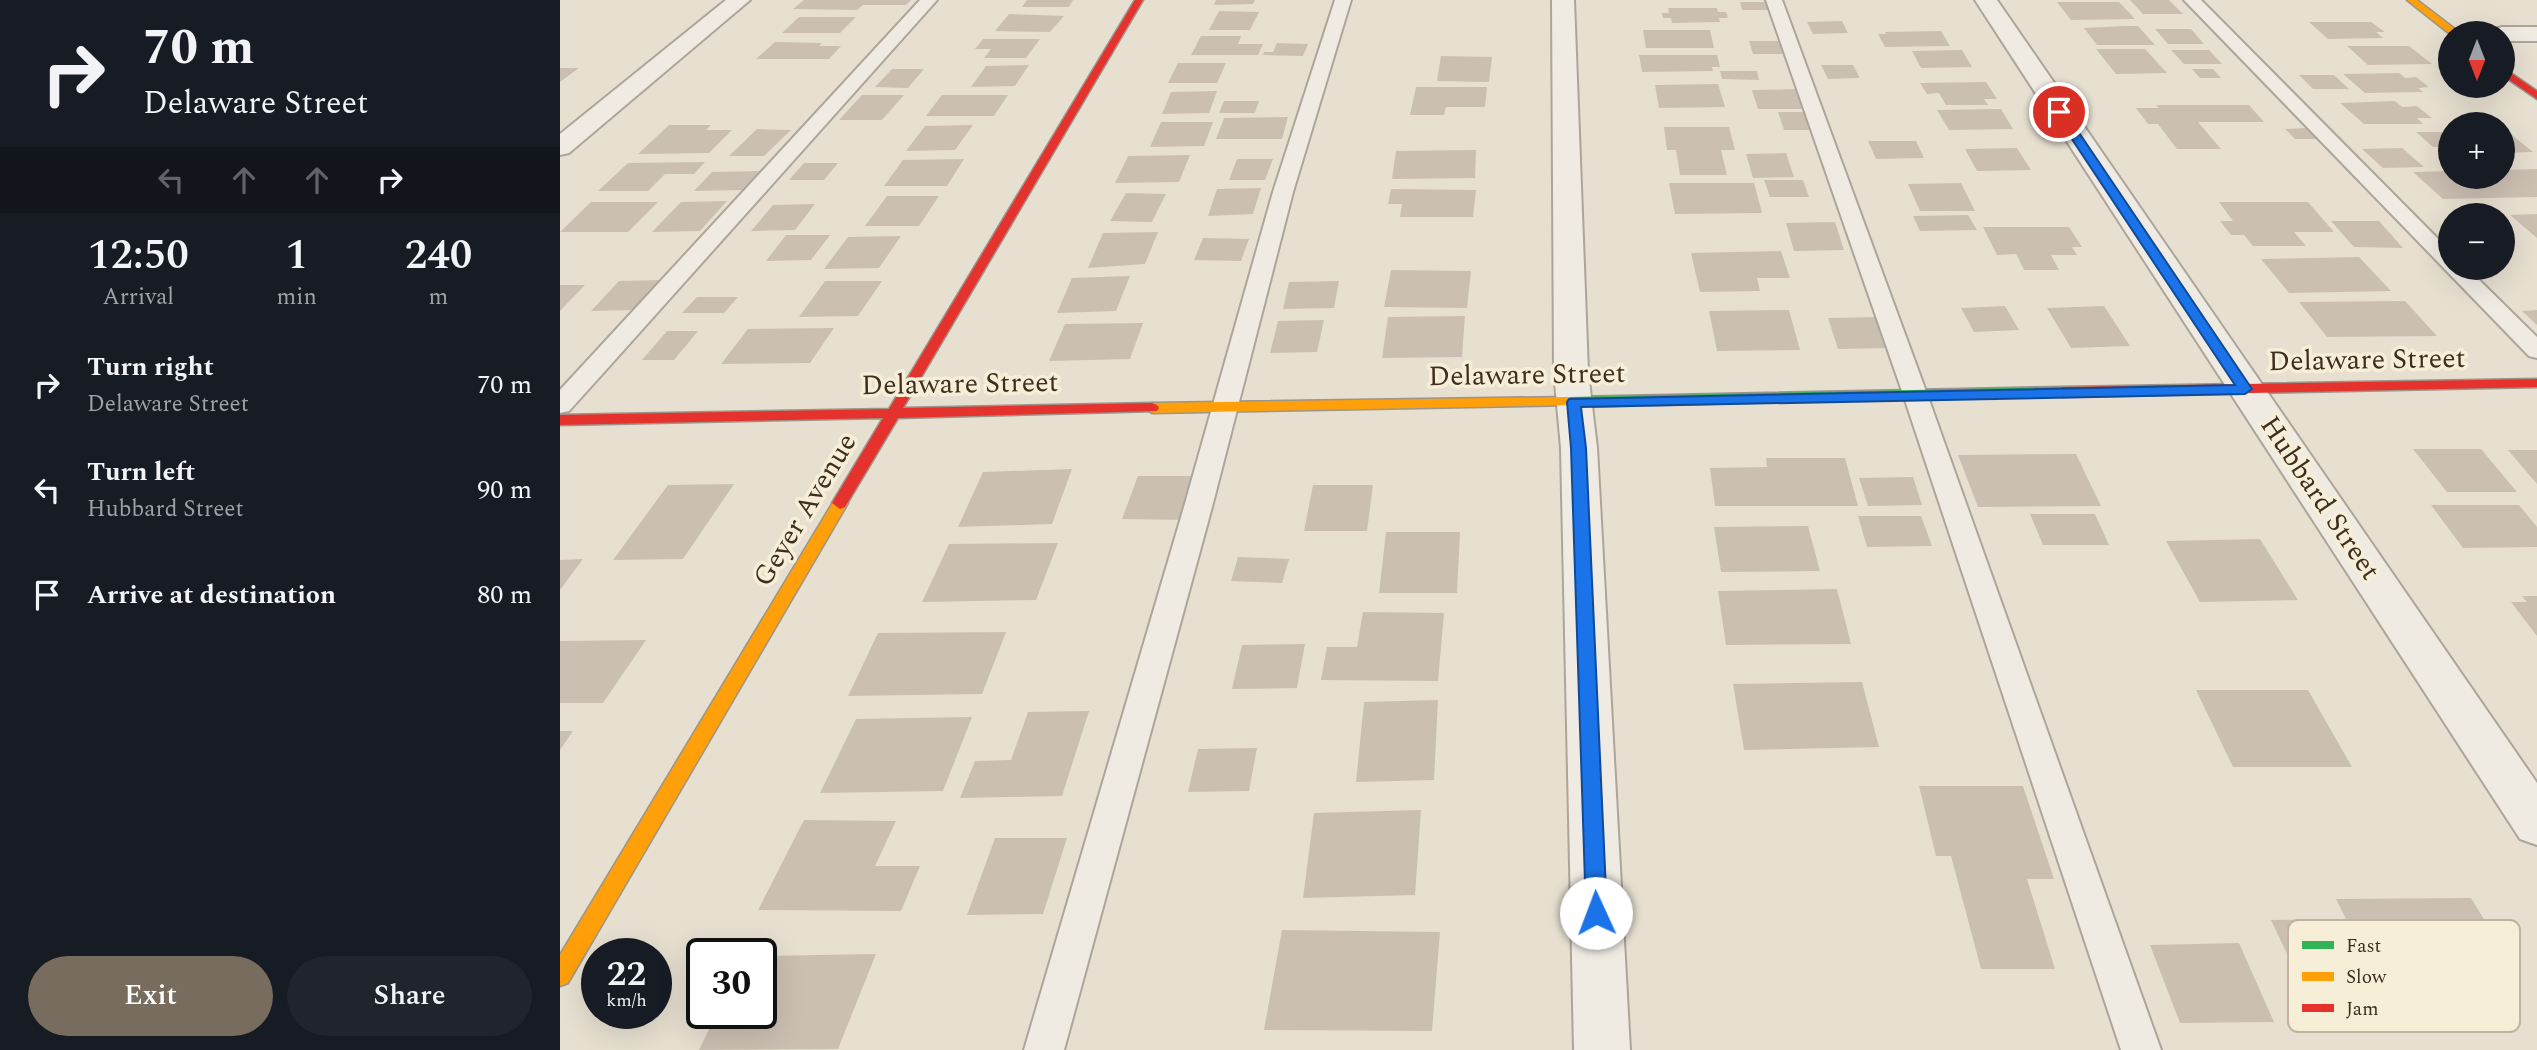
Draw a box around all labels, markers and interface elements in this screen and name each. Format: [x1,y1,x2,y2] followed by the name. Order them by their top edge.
[143,11,254,86] text: 70 m
[2438,21,2515,98] north arrow
[2438,21,2515,280] map controls
[28,28,119,119] icon: right
[143,79,368,128] text: Delaware Street
[2029,82,2089,142] pin
[2040,93,2078,131] icon: arrive
[2438,112,2515,189] button: +
[152,161,190,199] icon: left
[225,161,263,199] icon: ahead
[298,161,336,199] icon: ahead
[371,161,409,199] icon: right
[2438,203,2515,280] button: −
[88,224,189,287] text: 12:50
[285,224,308,287] text: 1
[405,224,472,287] text: 240
[102,280,174,315] text: Arrival
[277,280,317,315] text: min
[429,280,448,315] text: m
[2268,337,2466,383] street label: Delaware Street
[87,347,214,387] text: Turn right
[1428,352,1626,398] street label: Delaware Street
[861,361,1059,407] street label: Delaware Street
[477,365,532,405] text: 70 m
[28,366,66,404] icon: right
[87,387,249,422] text: Delaware Street
[2249,407,2391,589] street label: Hubbard Street
[742,425,868,595] street label: Geyer Avenue
[87,452,195,492] text: Turn left
[477,470,532,510] text: 90 m
[28,471,66,509] icon: left
[87,492,244,527] text: Hubbard Street
[87,575,336,615] text: Arrive at destination
[477,575,532,615] text: 80 m
[28,576,66,614] icon: arrive
[1559,876,1633,950] position arrow
[2288,920,2520,1032] legend
[2346,932,2382,961] text: Fast
[686,938,777,1029] speed limit sign: 30
[607,948,646,1001] text: 22
[28,956,273,1036] button: Exit
[287,956,532,1036] button: Share
[2346,963,2387,992] text: Slow
[606,987,647,1014] text: km/h
[2346,995,2378,1024] text: Jam

